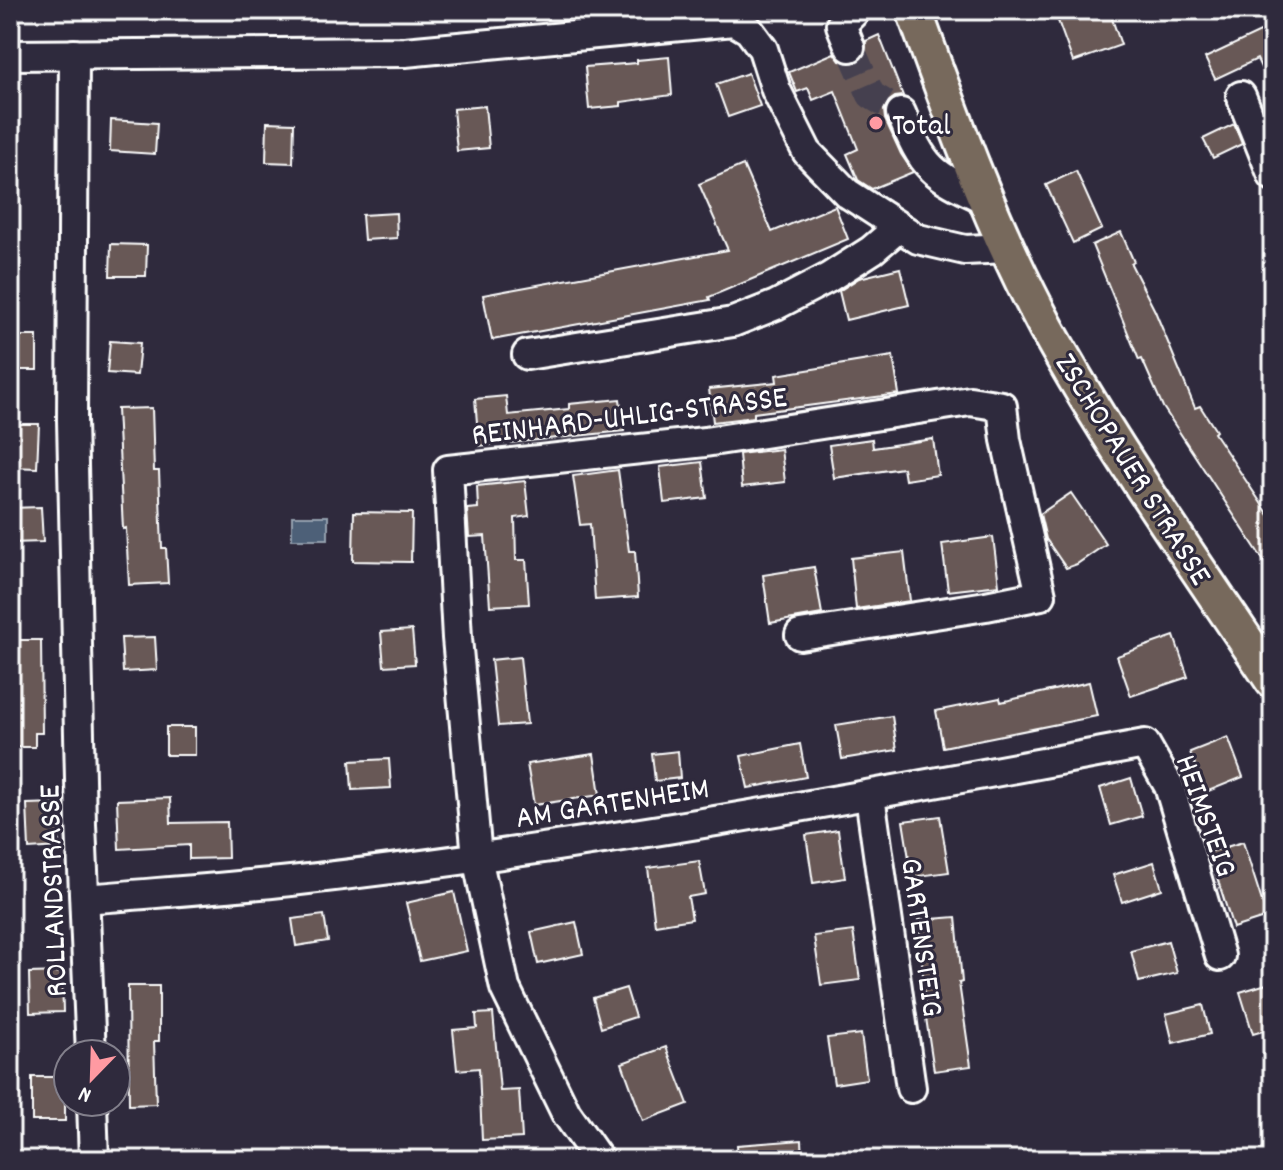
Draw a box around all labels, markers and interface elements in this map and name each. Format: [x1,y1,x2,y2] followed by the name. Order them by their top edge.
[892,105,951,151] place label: Total
[867,114,885,132] marker: Total
[1041,346,1221,596] street label: ZSCHOPAUER STRASSE
[469,377,790,461] street label: REINHARD-UHLIG-STRASSE
[1160,749,1247,884] street label: HEIMSTEIG
[513,768,713,844] street label: AM GARTENHEIM
[29,783,83,998] street label: ROLLANDSTRASSE
[885,855,953,1020] street label: GARTENSTEIG
[52,1038,132,1118] north arrow
[74,1077,97,1110] text: N

